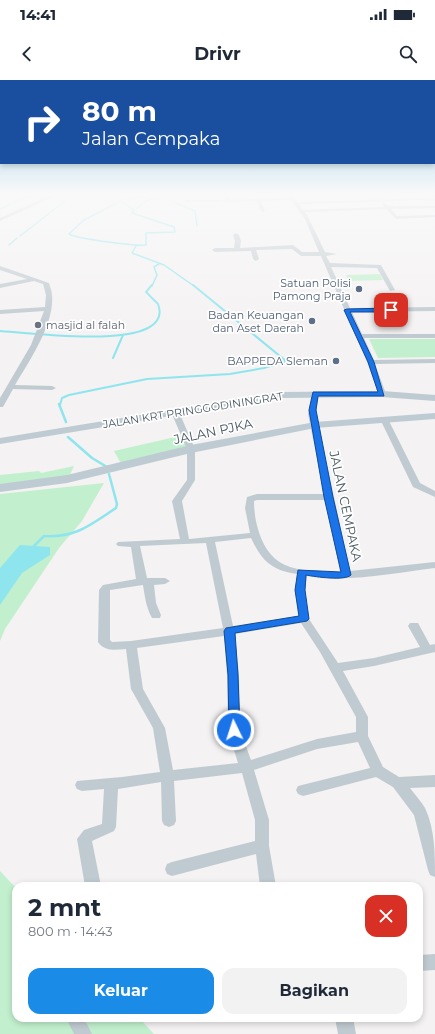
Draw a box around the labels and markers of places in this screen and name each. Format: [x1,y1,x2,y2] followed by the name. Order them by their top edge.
[273,276,351,303] place label: Satuan Polisi Pamong Praja
[354,284,364,294] marker: Satuan Polisi Pamong Praja
[374,293,408,327] pin
[208,308,304,335] place label: Badan Keuangan dan Aset Daerah
[307,316,317,326] marker: Badan Keuangan dan Aset Daerah
[46,318,125,332] place label: masjid al falah
[33,320,43,330] marker: masjid al falah
[227,354,328,368] place label: BAPPEDA Sleman
[331,356,341,366] marker: BAPPEDA Sleman

